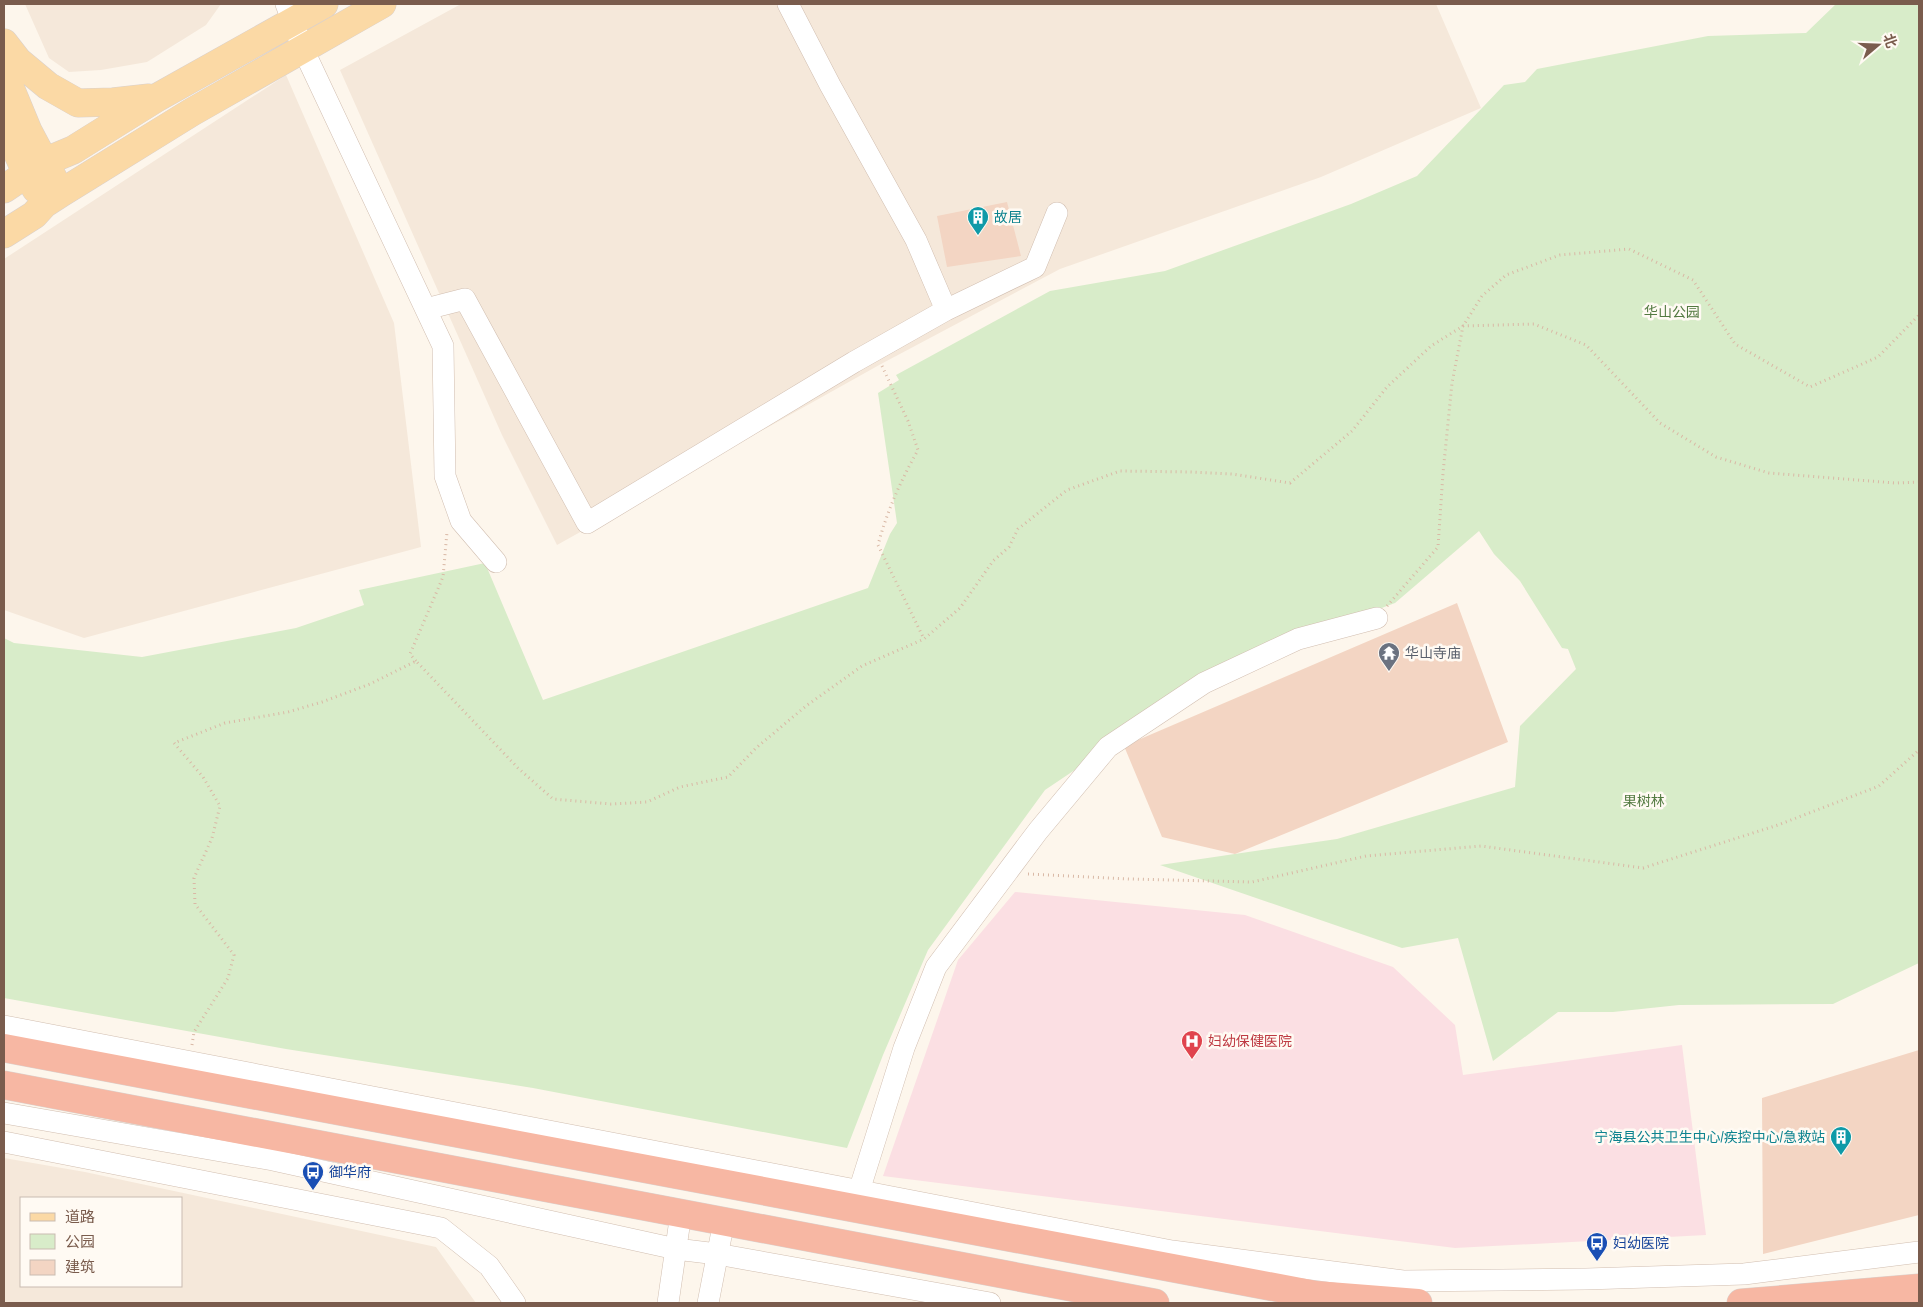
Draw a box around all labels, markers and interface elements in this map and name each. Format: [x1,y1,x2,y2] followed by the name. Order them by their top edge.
[1853,20,1903,70] north arrow
[1880,31,1901,50] text: 北
[966,205,990,236] building icon: 故居
[994,208,1022,226] place label: 故居
[1644,303,1700,321] park label: 华山公园
[1377,641,1401,672] temple icon: 华山寺庙
[1405,644,1461,662] place label: 华山寺庙
[1623,792,1665,810] park label: 果树林
[1180,1029,1204,1060] hospital icon: 妇幼保健医院
[1208,1032,1292,1050] place label: 妇幼保健医院
[1829,1125,1853,1156] building icon: 宁海县公共卫生中心/疾控中心/急救站
[1595,1128,1825,1146] place label: 宁海县公共卫生中心/疾控中心/急救站
[301,1160,325,1191] bus stop icon: 御华府
[329,1163,371,1181] place label: 御华府
[20,1197,182,1287] legend
[65,1206,95,1227] text: 道路
[65,1231,95,1252] text: 公园
[1585,1231,1609,1262] bus stop icon: 妇幼医院
[1613,1234,1669,1252] place label: 妇幼医院
[65,1256,95,1277] text: 建筑

